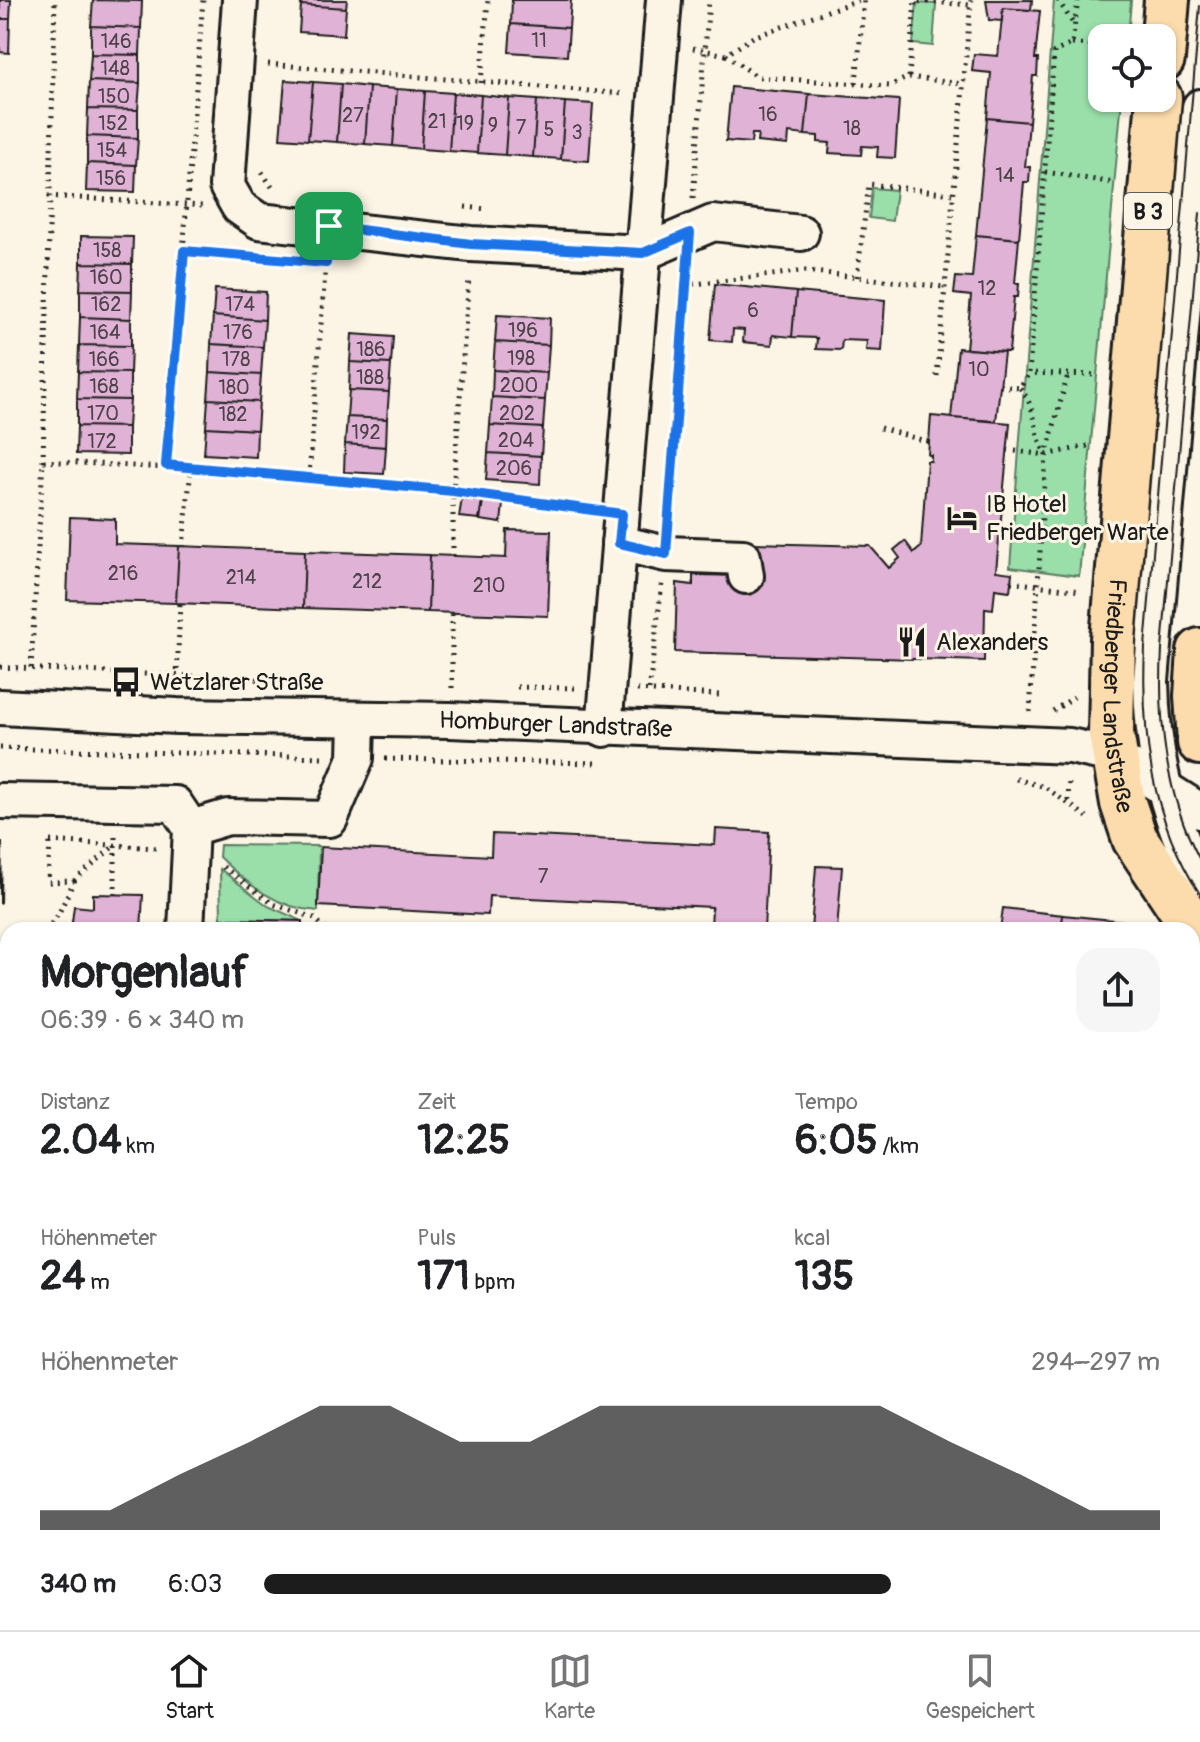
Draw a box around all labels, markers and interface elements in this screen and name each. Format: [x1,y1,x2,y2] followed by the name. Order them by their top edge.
[1088,24,1176,112] map controls
[1088,24,1176,112] button: locate
[531,28,547,53] house number: 11
[100,29,132,54] house number: 146
[100,56,130,81] house number: 148
[98,84,130,109] house number: 150
[758,102,778,127] house number: 16
[342,103,364,128] house number: 27
[428,109,447,134] house number: 21
[98,111,128,136] house number: 152
[456,111,474,136] house number: 19
[488,113,498,138] house number: 9
[516,115,527,140] house number: 7
[843,116,861,141] house number: 18
[544,117,554,142] house number: 5
[571,120,583,145] house number: 3
[97,138,128,163] house number: 154
[995,163,1015,188] house number: 14
[96,166,126,191] house number: 156
[295,192,363,260] pin
[1124,193,1172,229] road number: B 3
[307,204,351,248] icon: arrive
[93,238,121,263] house number: 158
[89,265,123,290] house number: 160
[978,276,997,301] house number: 12
[91,292,121,317] house number: 162
[225,292,255,317] house number: 174
[747,298,759,323] house number: 6
[508,318,538,343] house number: 196
[89,320,121,345] house number: 164
[223,320,253,345] house number: 176
[356,337,386,362] house number: 186
[507,346,535,371] house number: 198
[88,347,120,372] house number: 166
[222,347,250,372] house number: 178
[968,357,990,382] house number: 10
[356,365,384,390] house number: 188
[500,373,538,398] house number: 200
[89,374,119,399] house number: 168
[218,375,250,400] house number: 180
[87,401,119,426] house number: 170
[499,401,535,426] house number: 202
[218,402,248,427] house number: 182
[351,420,381,445] house number: 192
[498,428,535,453] house number: 204
[87,429,117,454] house number: 172
[496,456,532,481] house number: 206
[986,490,1169,547] place label: IB Hotel Friedberger Warte
[945,501,979,535] hotel icon: IB Hotel Friedberger Warte
[108,561,138,586] house number: 216
[226,565,257,590] house number: 214
[352,569,382,594] house number: 212
[473,573,505,598] house number: 210
[1096,577,1139,817] street label: Friedberger Landstraße
[895,625,929,659] restaurant icon: Alexanders
[936,628,1049,657] place label: Alexanders
[109,665,143,699] bus stop icon: Wetzlarer Straße
[150,668,324,697] place label: Wetzlarer Straße
[439,706,673,744] street label: Homburger Landstraße
[538,864,549,889] house number: 7
[40,946,249,1001] text: Morgenlauf
[1076,948,1160,1032] button: share
[40,1004,244,1036] text: 06:39 · 6 × 340 m
[40,1088,110,1116] text: Distanz
[417,1088,456,1116] text: Zeit
[795,1088,858,1116] text: Tempo
[40,1116,122,1165] text: 2.04
[417,1116,510,1165] text: 12:25
[795,1116,878,1165] text: 6:05
[122,1132,155,1160] text: km
[878,1132,919,1160] text: /km
[40,1224,157,1252] text: Höhenmeter
[417,1224,456,1252] text: Puls
[795,1224,830,1252] text: kcal
[40,1252,86,1301] text: 24
[417,1252,470,1301] text: 171
[795,1252,854,1301] text: 135
[86,1268,110,1296] text: m
[470,1268,515,1296] text: bpm
[40,1346,178,1378] text: Höhenmeter
[1031,1346,1160,1378] text: 294–297 m
[40,1568,116,1600] text: 340 m
[168,1568,222,1600] text: 6:03
[165,1649,214,1725] tab: Start
[544,1649,595,1725] tab: Karte
[925,1649,1035,1725] tab: Gespeichert

